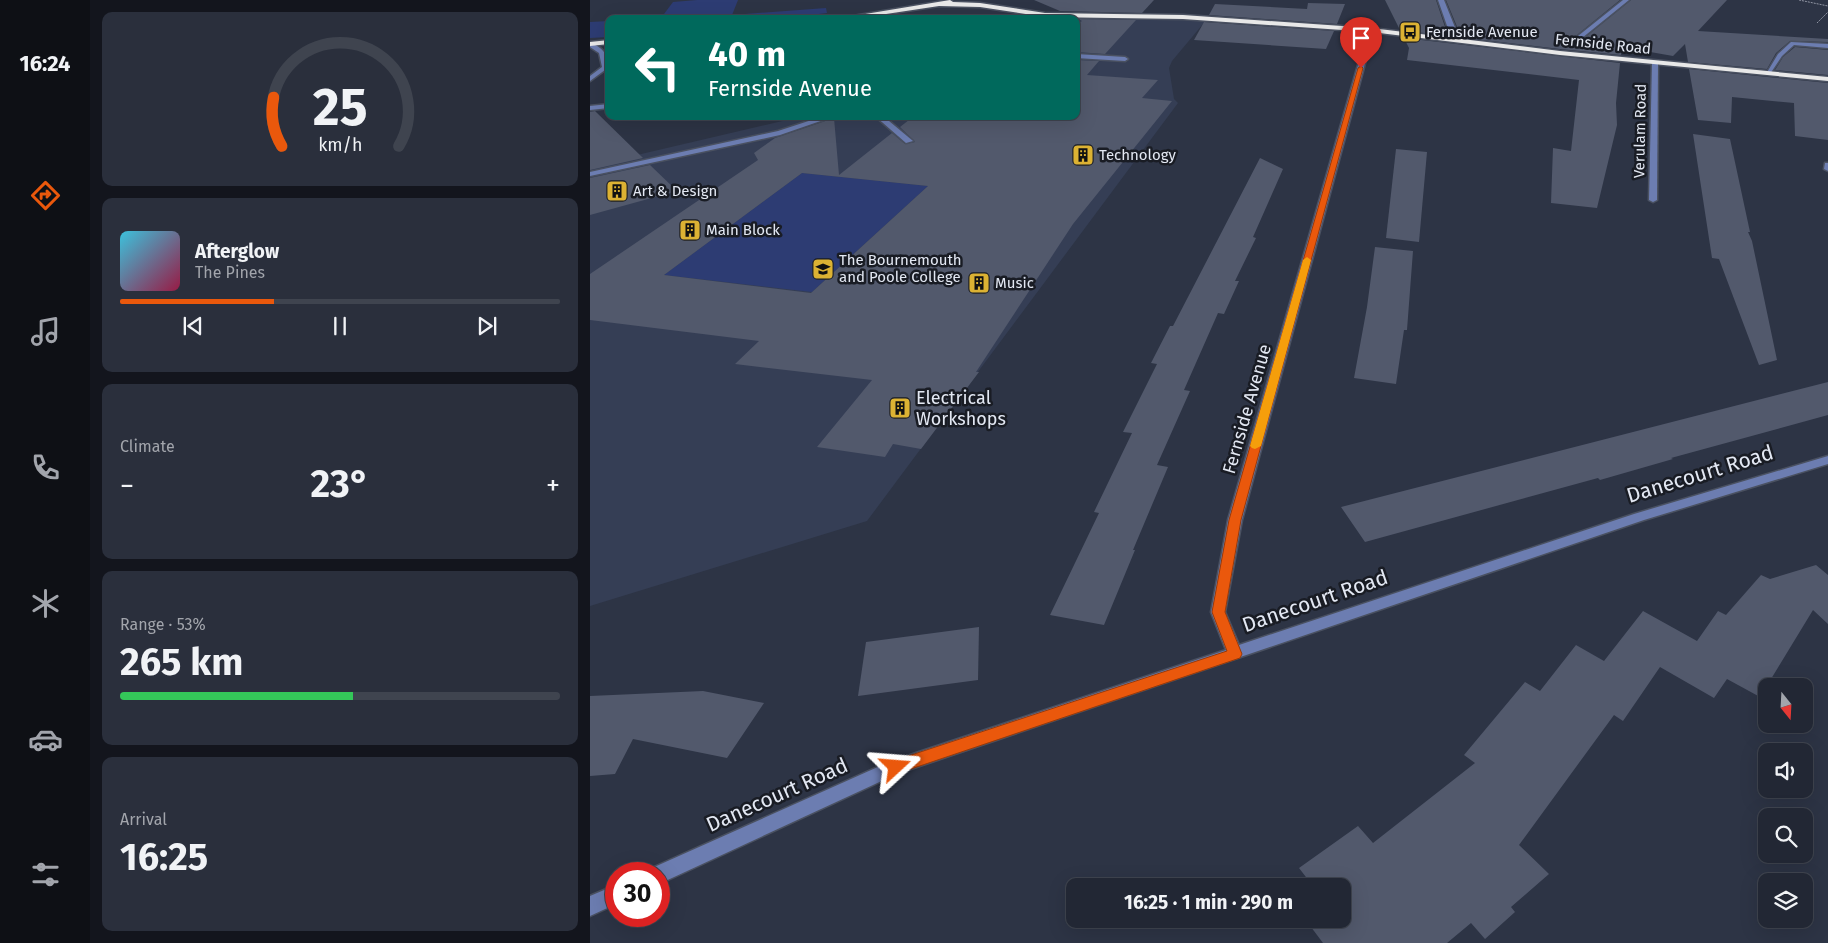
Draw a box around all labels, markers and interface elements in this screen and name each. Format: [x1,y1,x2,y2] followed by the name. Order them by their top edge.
[1340,17,1382,68] pin
[1398,20,1422,44] bus stop icon: Fernside Avenue
[1426,23,1538,41] place label: Fernside Avenue
[1347,24,1375,52] icon: arrive
[1554,30,1652,58] street label: Fernside Road
[708,33,786,75] text: 40 m
[625,35,690,100] icon: left
[19,50,71,77] text: 16:24
[708,75,872,102] text: Fernside Avenue
[313,76,367,139] text: 25
[1630,84,1650,178] street label: Verulam Road
[318,134,362,156] text: km/h
[1071,143,1095,167] building icon: Technology
[1099,146,1176,164] place label: Technology
[28,178,63,213] icon: directions
[605,179,629,203] building icon: Art & Design
[633,182,717,200] place label: Art & Design
[678,218,702,242] building icon: Main Block
[706,221,780,239] place label: Main Block
[195,240,279,263] text: Afterglow
[839,251,962,286] place label: The Bournemouth and Poole College
[811,257,835,281] school or university icon: The Bournemouth and Poole College
[195,263,265,282] text: The Pines
[967,271,991,295] building icon: Music
[995,274,1034,292] place label: Music
[179,312,207,340] icon: previous
[326,312,354,340] icon: pause
[473,312,501,340] icon: next
[28,314,63,349] icon: music
[1218,342,1276,476] street label: Fernside Avenue
[916,387,1006,430] place label: Electrical Workshops
[888,396,912,420] building icon: Electrical Workshops
[120,437,175,456] text: Climate
[1623,439,1777,509] street label: Danecourt Road
[28,450,63,485] icon: phone
[311,461,370,507] text: 23°
[120,469,134,502] text: −
[546,469,560,502] text: +
[1239,564,1391,638] street label: Danecourt Road
[28,586,63,621] icon: climate
[120,615,206,634] text: Range · 53%
[120,639,243,685] text: 265 km
[1758,678,1812,732] north arrow
[1758,678,1813,928] map controls
[28,722,63,757] icon: car
[869,740,921,792] position arrow
[1758,743,1813,798] button: sound
[702,752,852,838] street label: Danecourt Road
[1758,808,1813,863] button: search
[120,810,167,829] text: Arrival
[120,834,208,880] text: 16:25
[28,857,63,892] icon: filters
[605,862,670,927] speed limit sign: 30
[1758,873,1813,928] button: layers
[1124,891,1293,914] text: 16:25 · 1 min · 290 m

